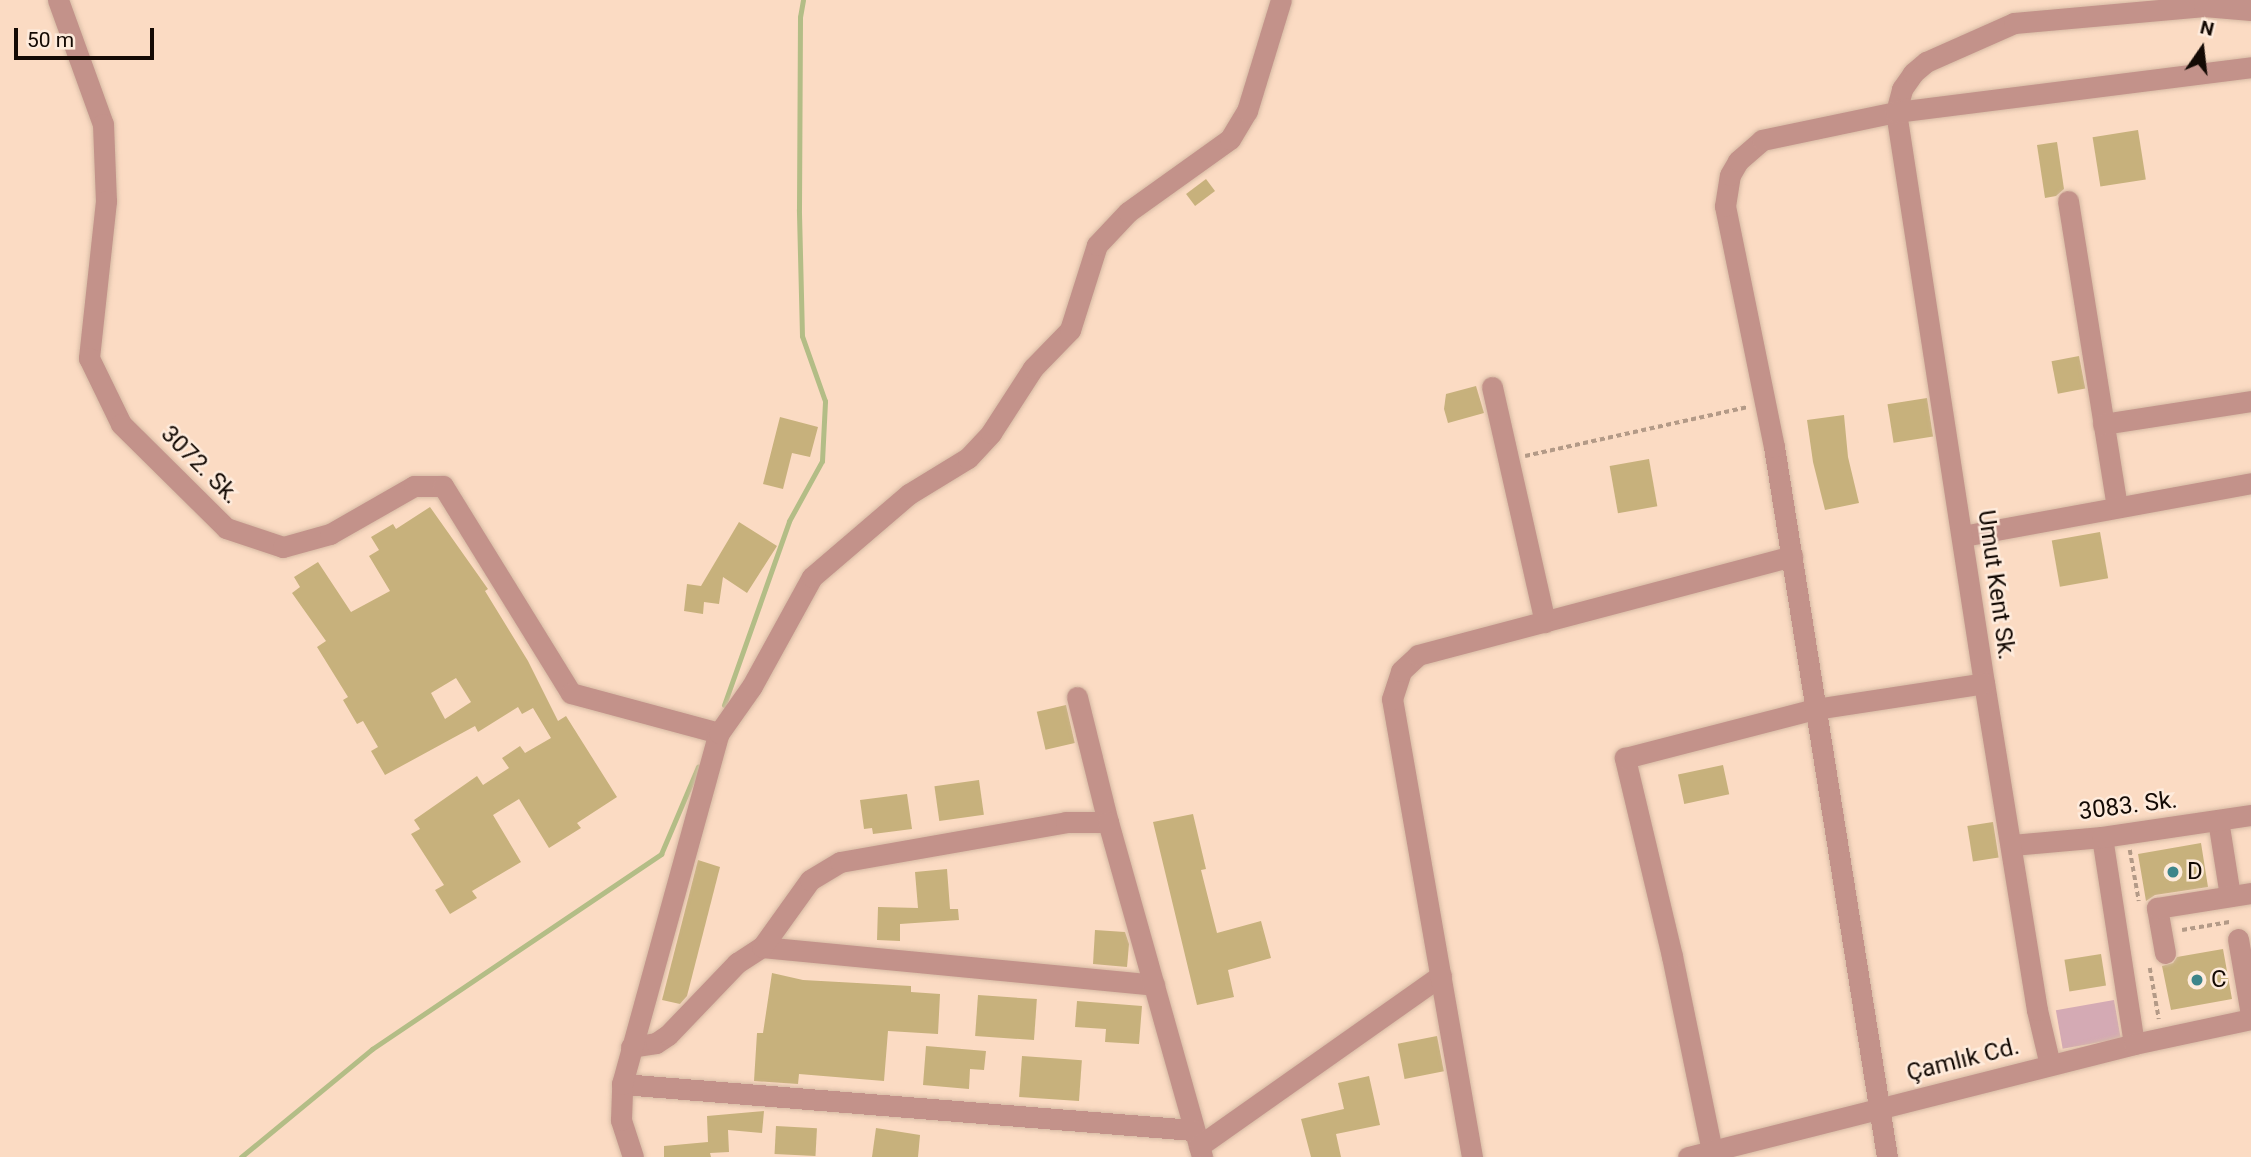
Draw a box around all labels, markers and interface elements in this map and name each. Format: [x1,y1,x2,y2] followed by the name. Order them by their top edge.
[18,14,158,58] scale bar
[2167,14,2237,84] north arrow
[2198,15,2216,41] text: N
[27,28,74,52] text: 50 m
[155,420,245,510] street label: 3072. Sk.
[1971,508,2021,662] street label: Umut Kent Sk.
[2077,786,2179,826] street label: 3083. Sk.
[2187,858,2203,886] place label: D
[2165,864,2181,880] marker: D
[2211,966,2227,994] place label: C
[2189,972,2205,988] marker: C
[1904,1032,2022,1088] street label: Çamlık Cd.

